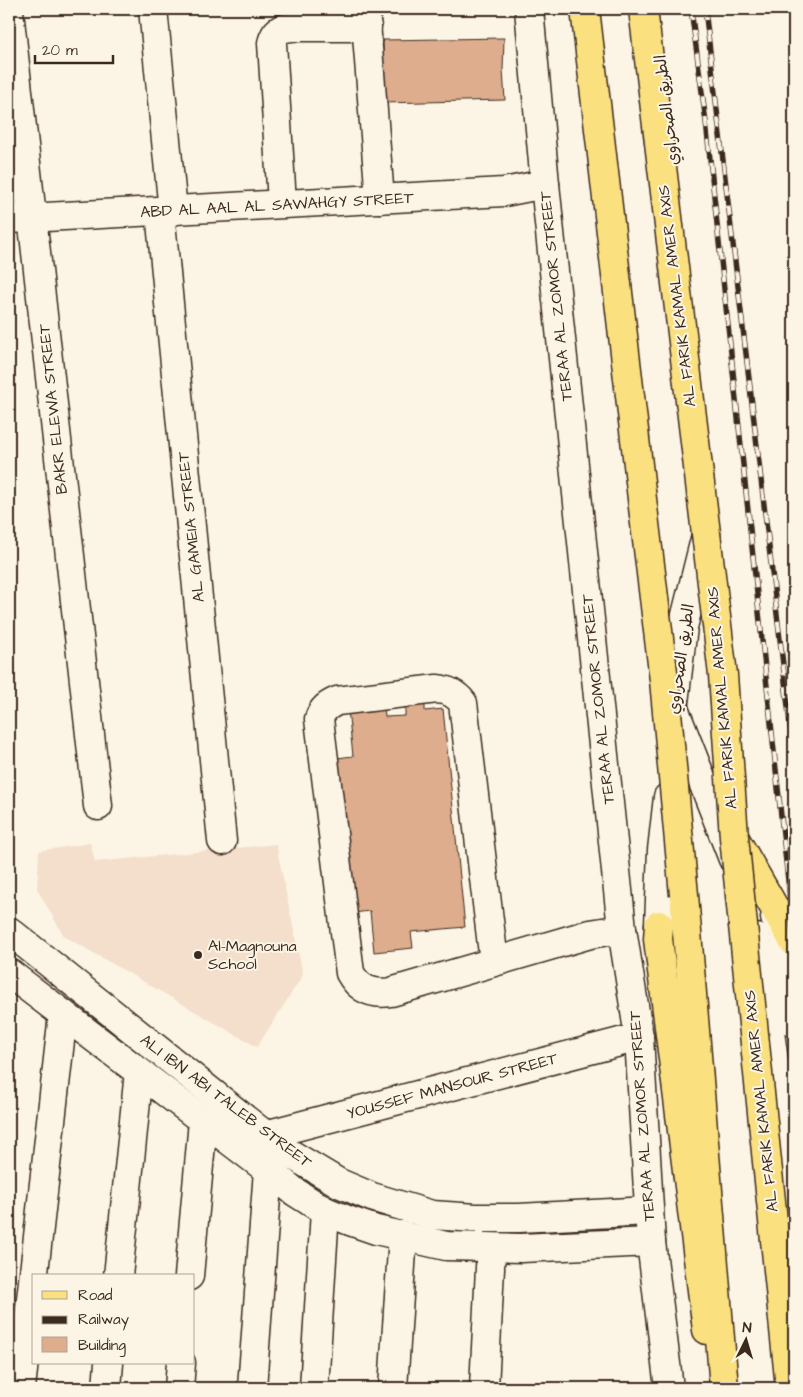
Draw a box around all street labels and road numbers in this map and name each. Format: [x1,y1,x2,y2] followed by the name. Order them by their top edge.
[649,53,685,167] street label: الطريق الصحراوي
[652,184,702,408] street label: AL FARIK KAMAL AMER AXIS
[140,187,414,223] street label: ABD AL AAL AL SAWAHGY STREET
[534,190,578,402] street label: TERAA AL ZOMOR STREET
[33,323,73,495] street label: BAKR ELEWA STREET
[172,451,210,603] street label: AL GAMEIA STREET
[701,586,743,810] street label: AL FARIK KAMAL AMER AXIS
[576,593,620,805] street label: TERAA AL ZOMOR STREET
[662,602,700,716] street label: الطريق الصحراوي
[738,989,784,1213] street label: AL FARIK KAMAL AMER AXIS
[624,1010,660,1222] street label: TERAA AL ZOMOR STREET
[136,1029,316,1173] street label: ALI IBN ABI TALEB STREET
[344,1047,560,1125] street label: YOUSSEF MANSOUR STREET

